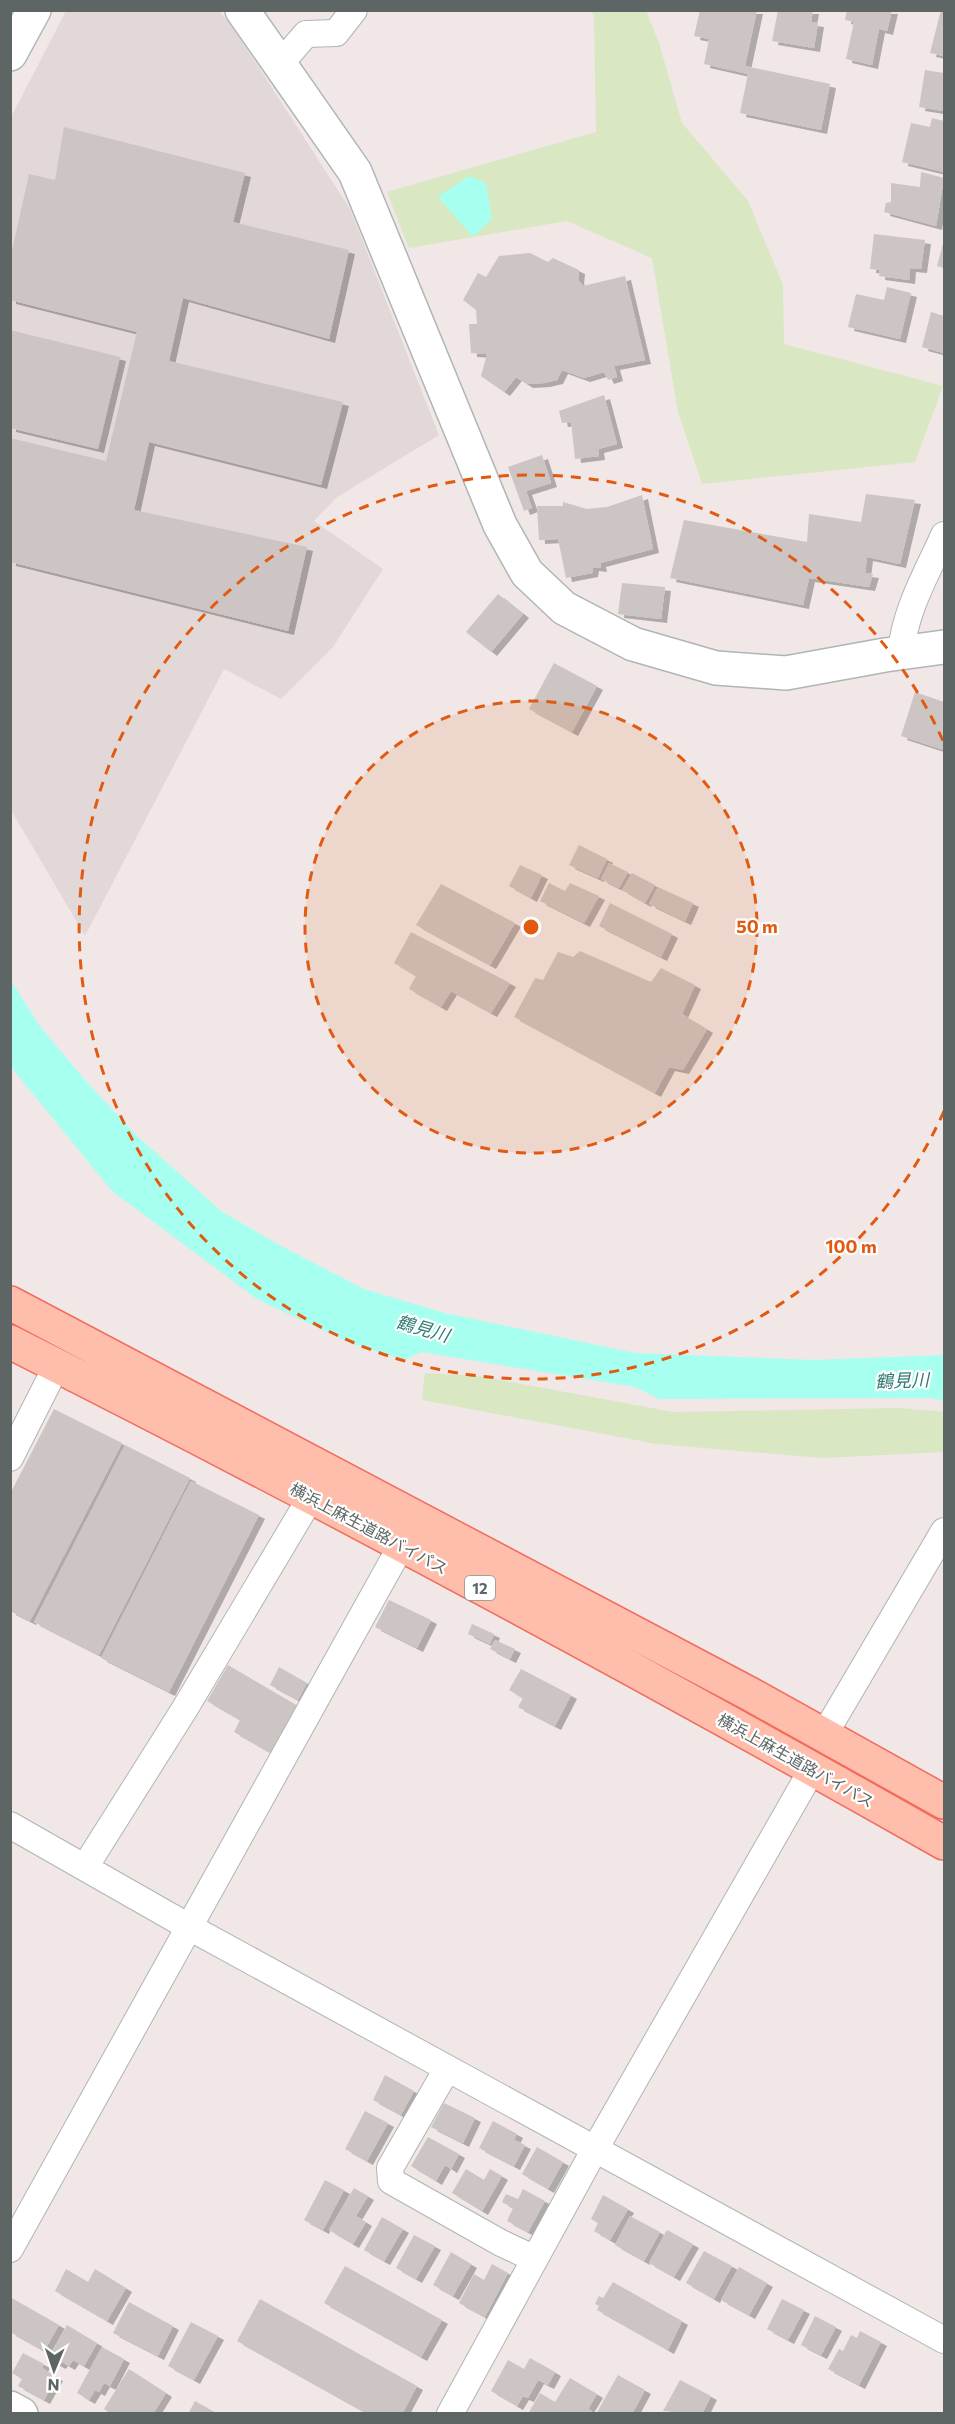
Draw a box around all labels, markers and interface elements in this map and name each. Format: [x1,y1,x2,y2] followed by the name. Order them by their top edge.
[736,915,778,937] text: 50 m
[521,917,541,937] centre of rings
[825,1235,877,1257] text: 100 m
[394,1310,454,1347] water label: 鶴見川
[875,1368,931,1392] water label: 鶴見川
[287,1478,451,1578] street label: 横浜上麻生道路バイパス
[465,1576,495,1600] road number: 12
[715,1709,877,1811] street label: 横浜上麻生道路バイパス
[24,2340,84,2400] north arrow
[47,2376,60,2395] text: N

